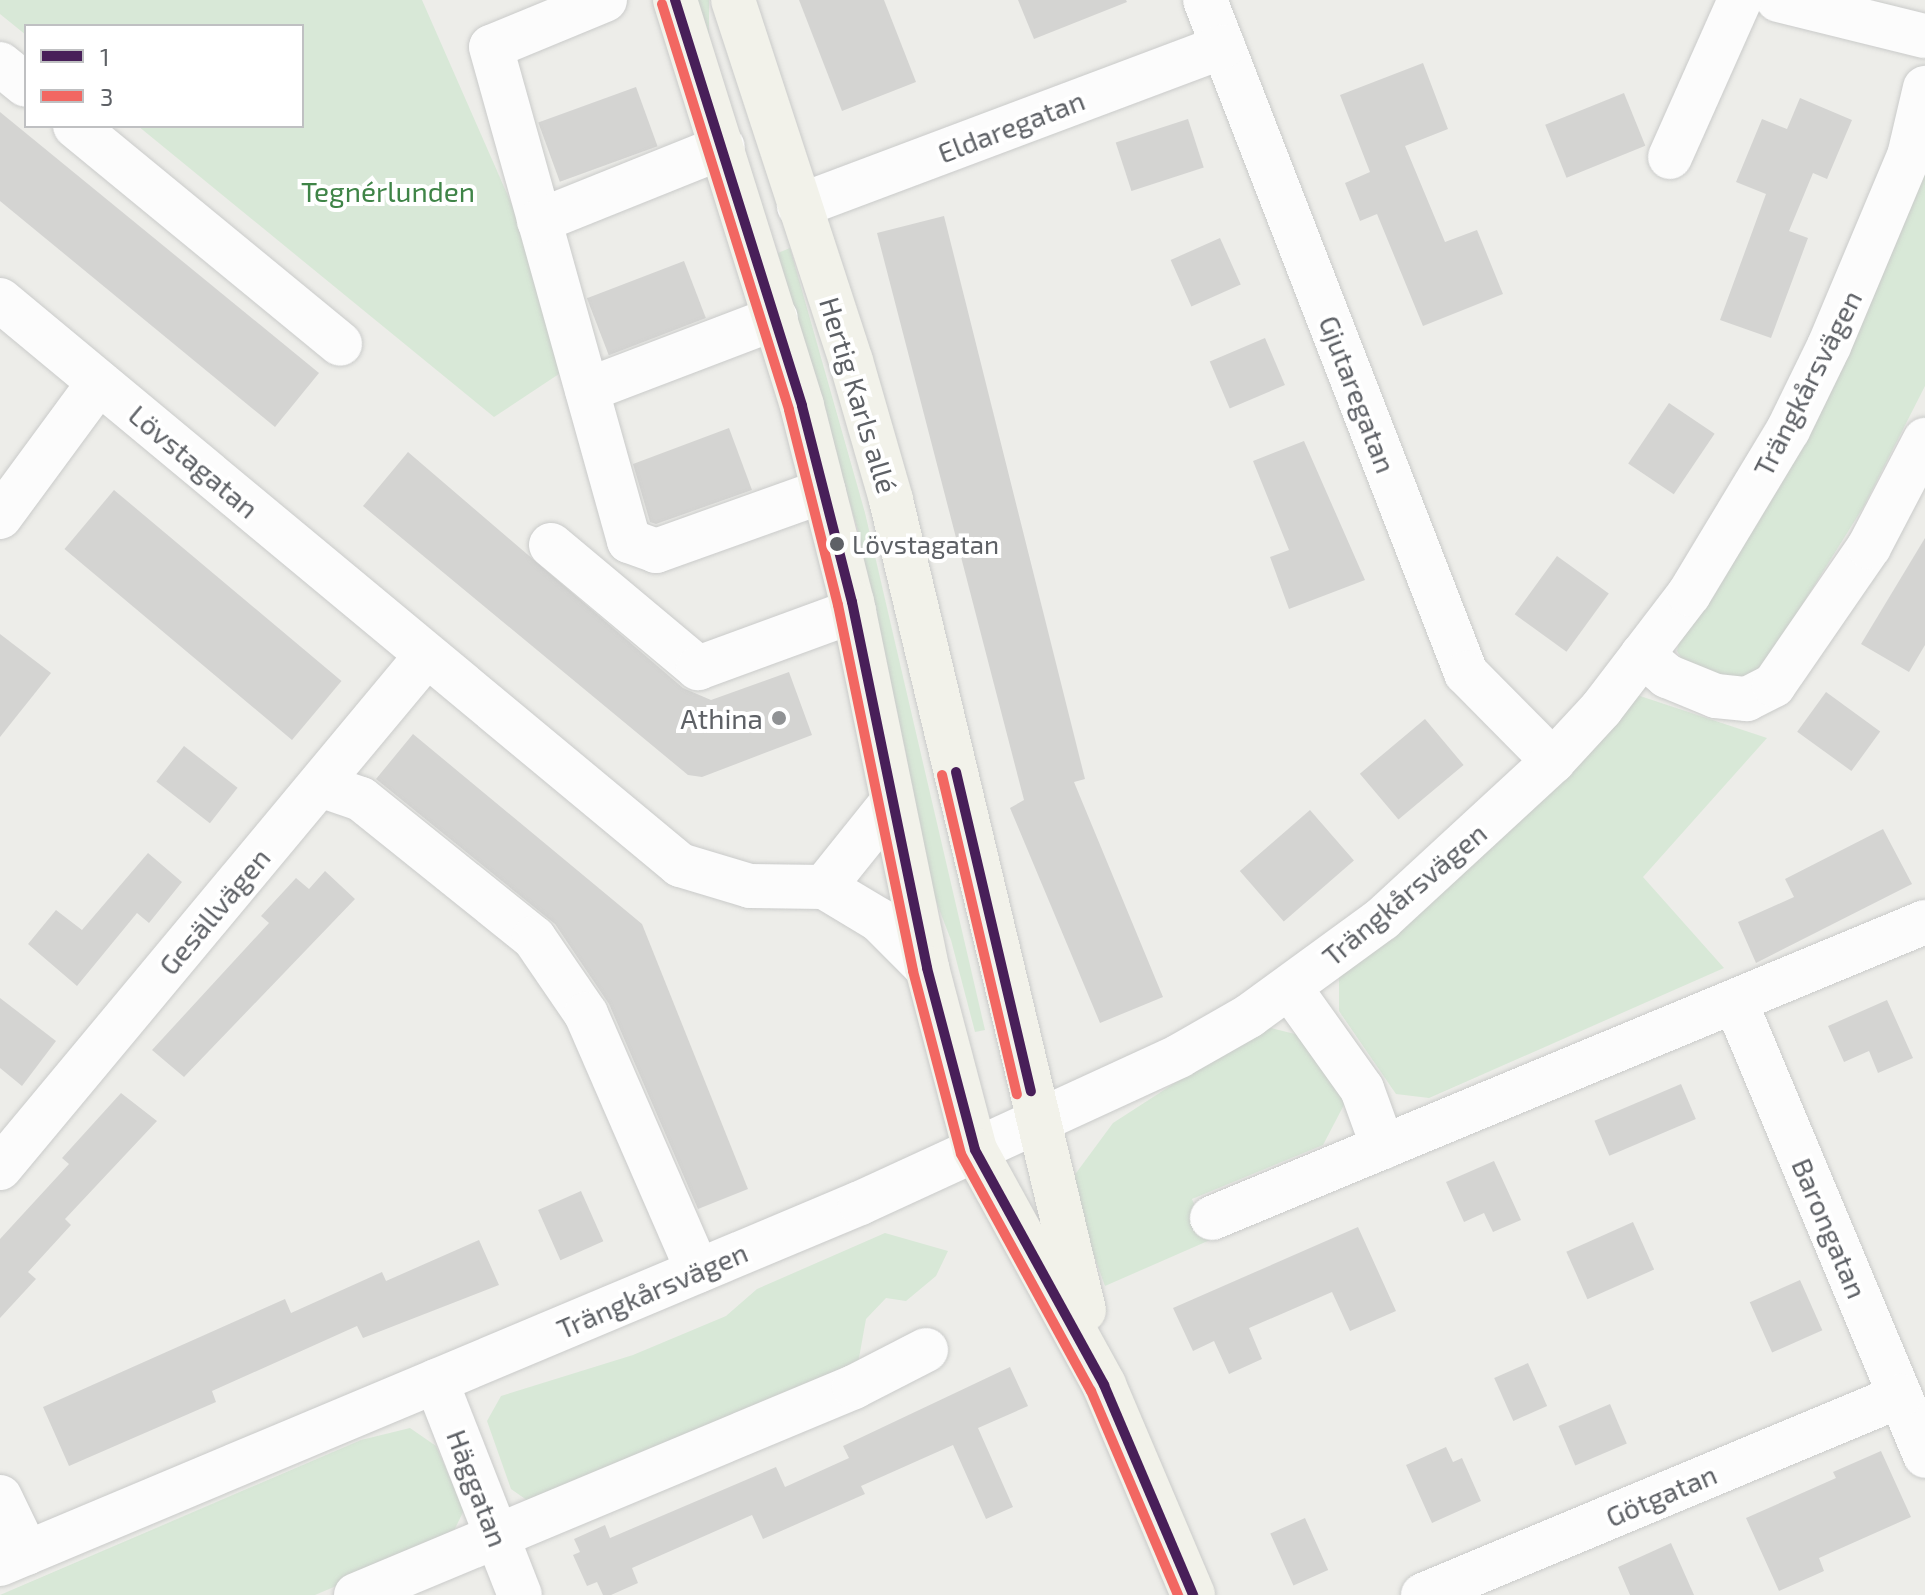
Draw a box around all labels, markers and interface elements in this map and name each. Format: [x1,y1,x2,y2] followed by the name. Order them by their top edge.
[24,24,304,128] legend
[100,42,110,71] text: 1
[100,82,113,111] text: 3
[933,83,1089,169] street label: Eldaregatan
[301,174,475,208] park label: Tegnérlunden
[1746,284,1868,482] street label: Trängkårsvägen
[813,293,905,497] street label: Hertig Karls allé
[1313,311,1403,477] street label: Gjutaregatan
[123,397,265,525] street label: Lövstagatan
[852,528,999,560] place label: Lövstagatan
[829,536,845,552] marker: Lövstagatan
[680,701,763,735] place label: Athina
[770,709,788,727] marker: Athina
[1315,816,1493,972] street label: Trängkårsvägen
[151,841,277,981] street label: Gesällvägen
[1785,1153,1875,1303] street label: Barongatan
[552,1235,752,1345] street label: Trängkårsvägen
[440,1425,516,1551] street label: Häggatan
[1600,1457,1722,1533] street label: Götgatan

